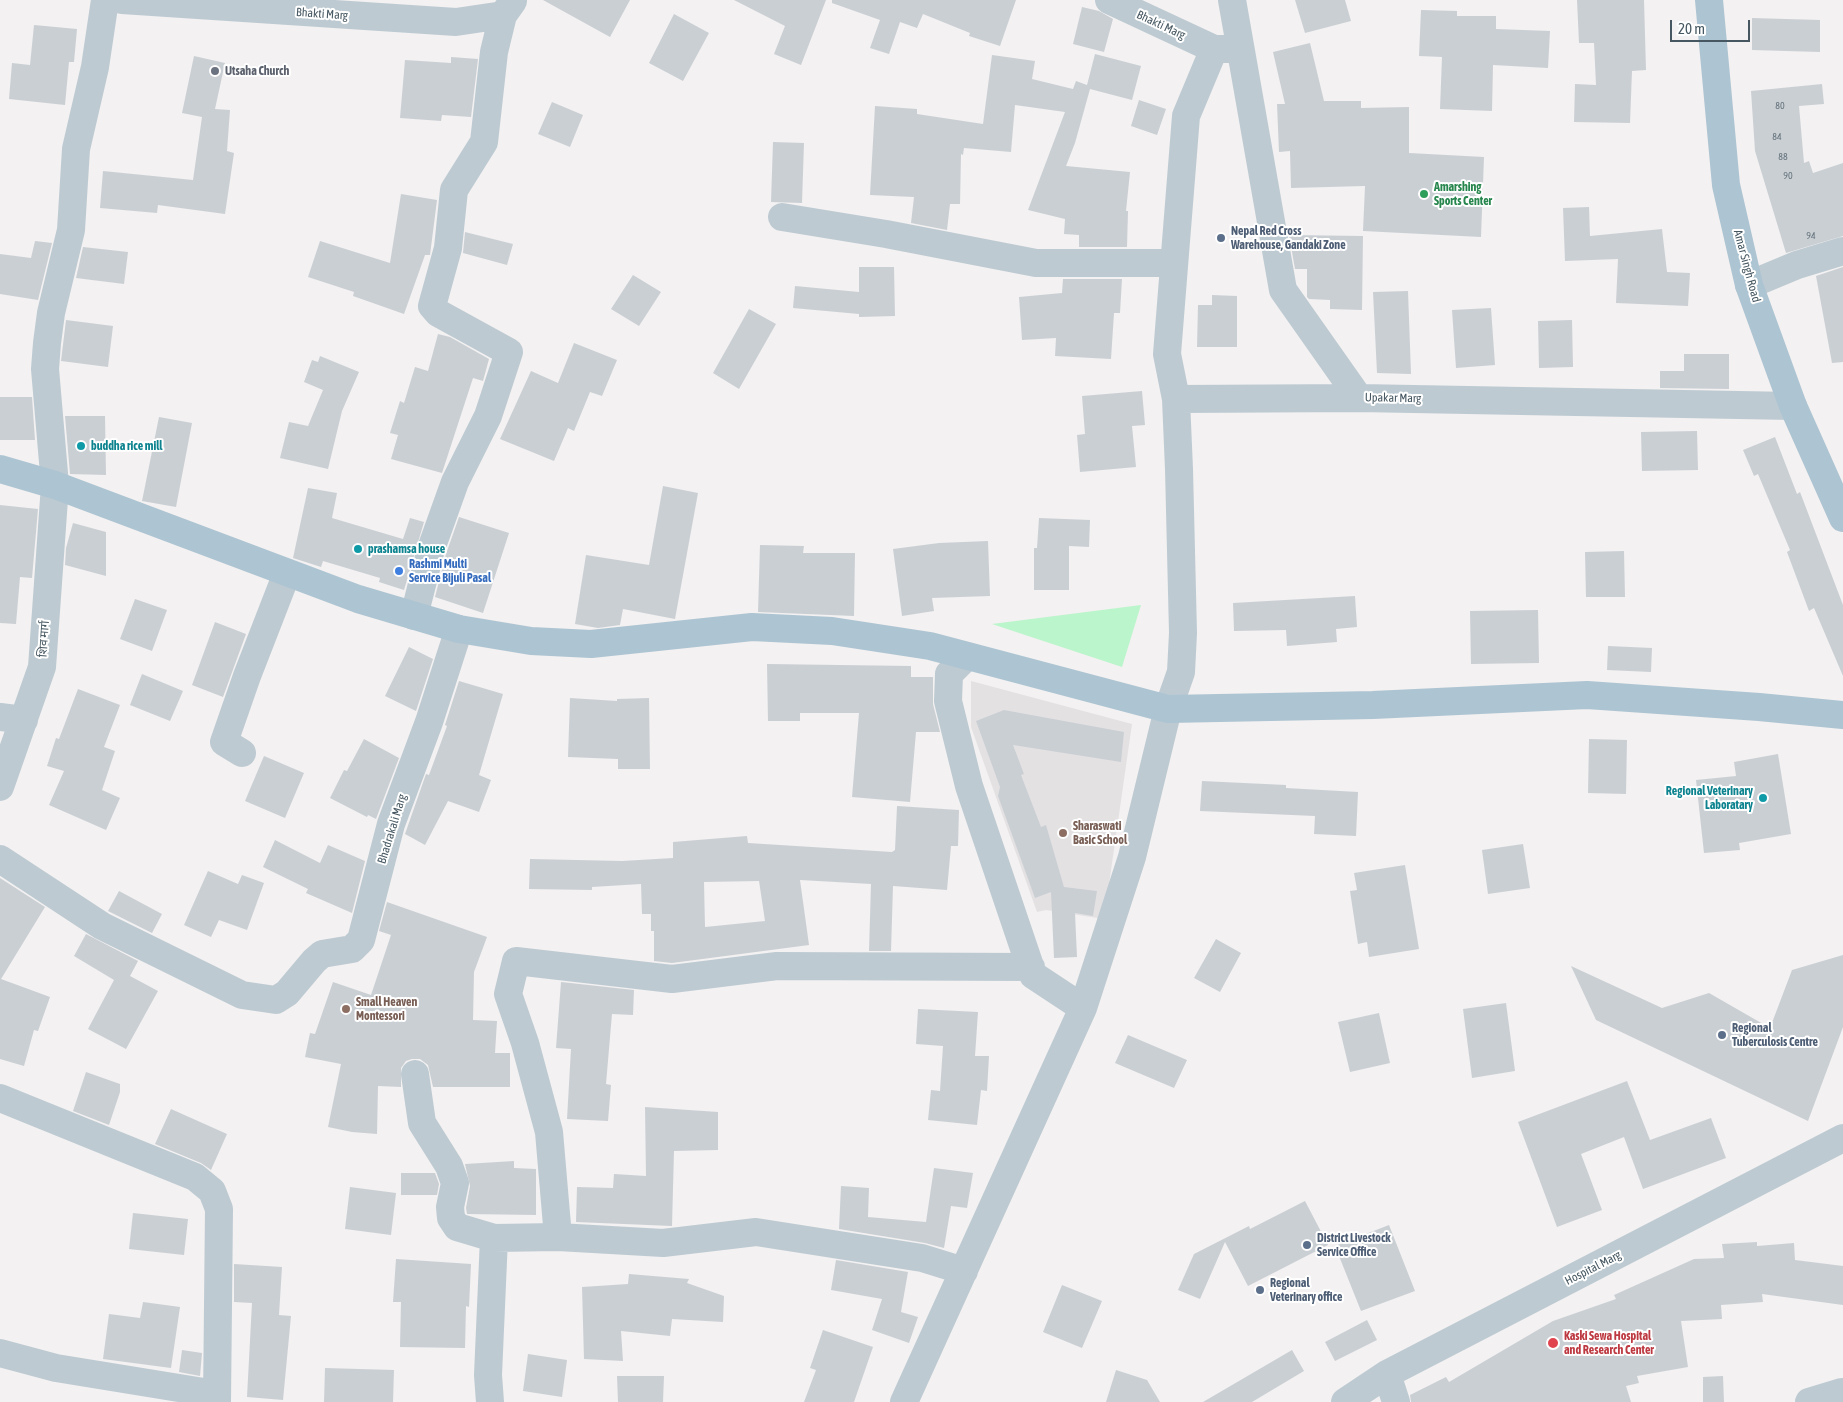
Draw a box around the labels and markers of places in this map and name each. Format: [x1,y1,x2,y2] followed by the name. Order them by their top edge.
[225,64,289,78] place label: Utsaha Church
[209,65,221,77] marker: Utsaha Church
[1434,180,1492,208] place label: Amarshing Sports Center
[1418,188,1430,200] marker: Amarshing Sports Center
[1231,224,1346,252] place label: Nepal Red Cross Warehouse, Gandaki Zone
[1215,232,1227,244] marker: Nepal Red Cross Warehouse, Gandaki Zone
[91,439,162,453] place label: buddha rice mill
[75,440,87,452] marker: buddha rice mill
[368,542,445,556] place label: prashamsa house
[352,543,364,555] marker: prashamsa house
[409,557,491,585] place label: Rashmi Multi Service Bijuli Pasal
[393,565,405,577] marker: Rashmi Multi Service Bijuli Pasal
[1666,784,1753,812] place label: Regional Veterinary Laboratary
[1757,792,1769,804] marker: Regional Veterinary Laboratary
[1073,819,1127,847] place label: Sharaswati Basic School
[1057,827,1069,839] marker: Sharaswati Basic School
[356,995,417,1023] place label: Small Heaven Montessori
[340,1003,352,1015] marker: Small Heaven Montessori
[1732,1021,1818,1049] place label: Regional Tuberculosis Centre
[1716,1029,1728,1041] marker: Regional Tuberculosis Centre
[1317,1231,1391,1259] place label: District Livestock Service Office
[1301,1239,1313,1251] marker: District Livestock Service Office
[1270,1276,1342,1304] place label: Regional Veterinary office
[1254,1284,1266,1296] marker: Regional Veterinary office
[1564,1329,1654,1357] place label: Kaski Sewa Hospital and Research Center
[1546,1336,1560,1350] marker: Kaski Sewa Hospital and Research Center

